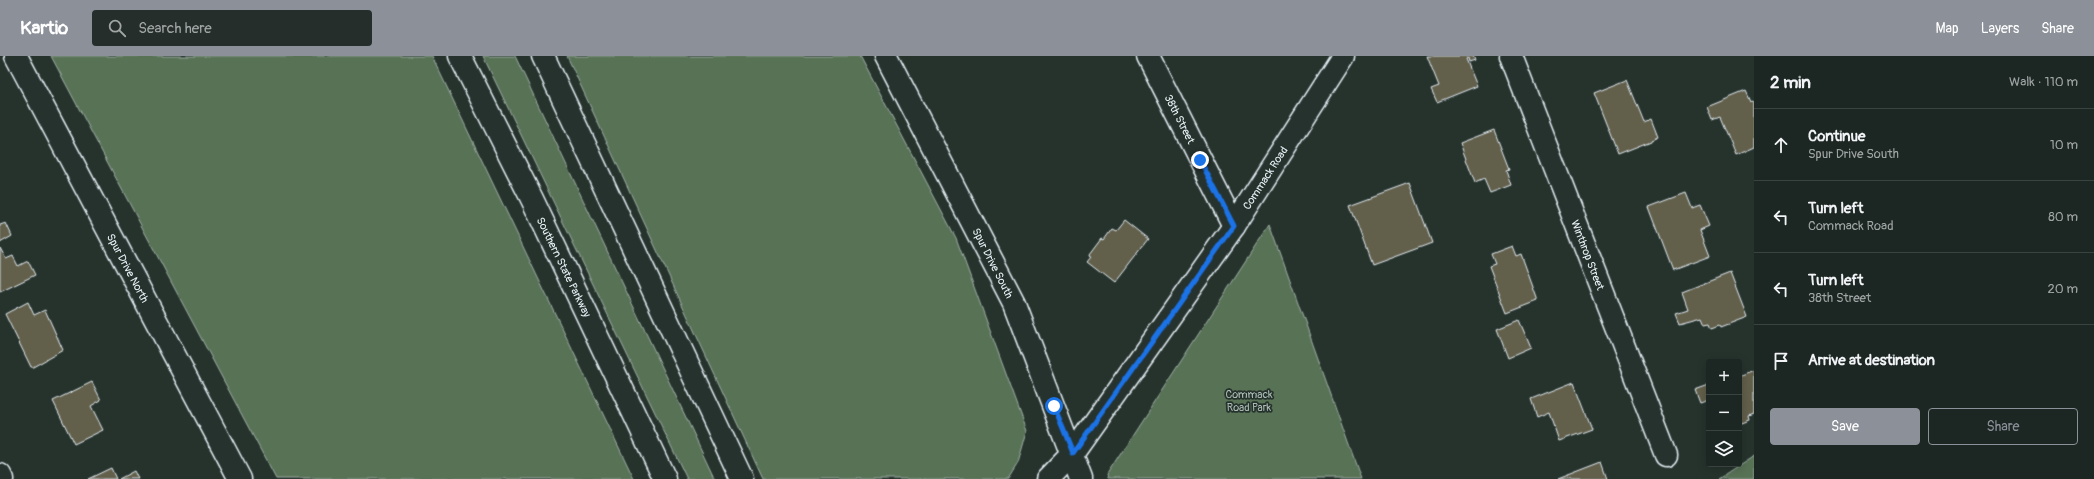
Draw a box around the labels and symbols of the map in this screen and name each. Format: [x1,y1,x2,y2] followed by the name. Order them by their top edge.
[1162,92,1198,147] street label: 38th Street
[1240,144,1291,212] street label: Commack Road
[1191,151,1209,169] route end
[534,215,594,320] street label: Southern State Parkway
[1568,218,1607,293] street label: Winthrop Street
[969,226,1016,300] street label: Spur Drive South
[104,232,151,305] street label: Spur Drive North
[1225,388,1273,414] park label: Commack Road Park
[1045,397,1063,415] route start

